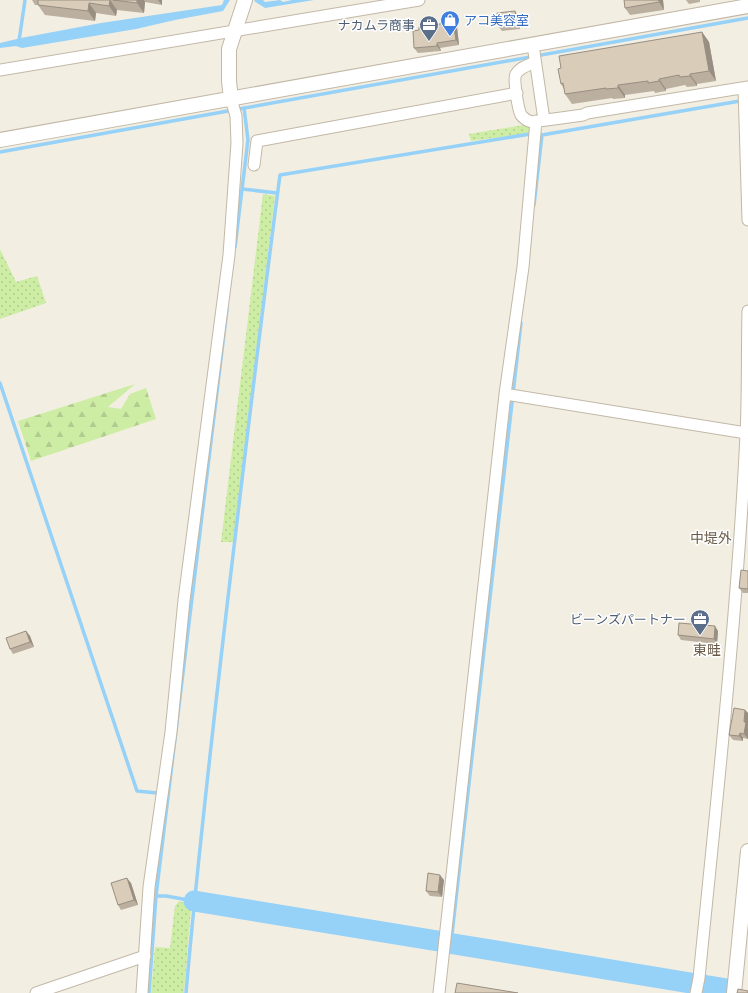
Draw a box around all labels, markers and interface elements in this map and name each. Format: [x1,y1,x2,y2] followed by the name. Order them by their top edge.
[439,9,461,37] shop icon: アコ美容室
[464,12,529,28] place label: アコ美容室
[418,14,440,42] office icon: ナカムラ商事
[338,17,415,33] place label: ナカムラ商事
[690,529,732,547] district label: 中堤外
[689,608,711,636] office icon: ビーンズパートナー
[570,611,686,627] place label: ビーンズパートナー
[693,641,721,659] district label: 東畦

